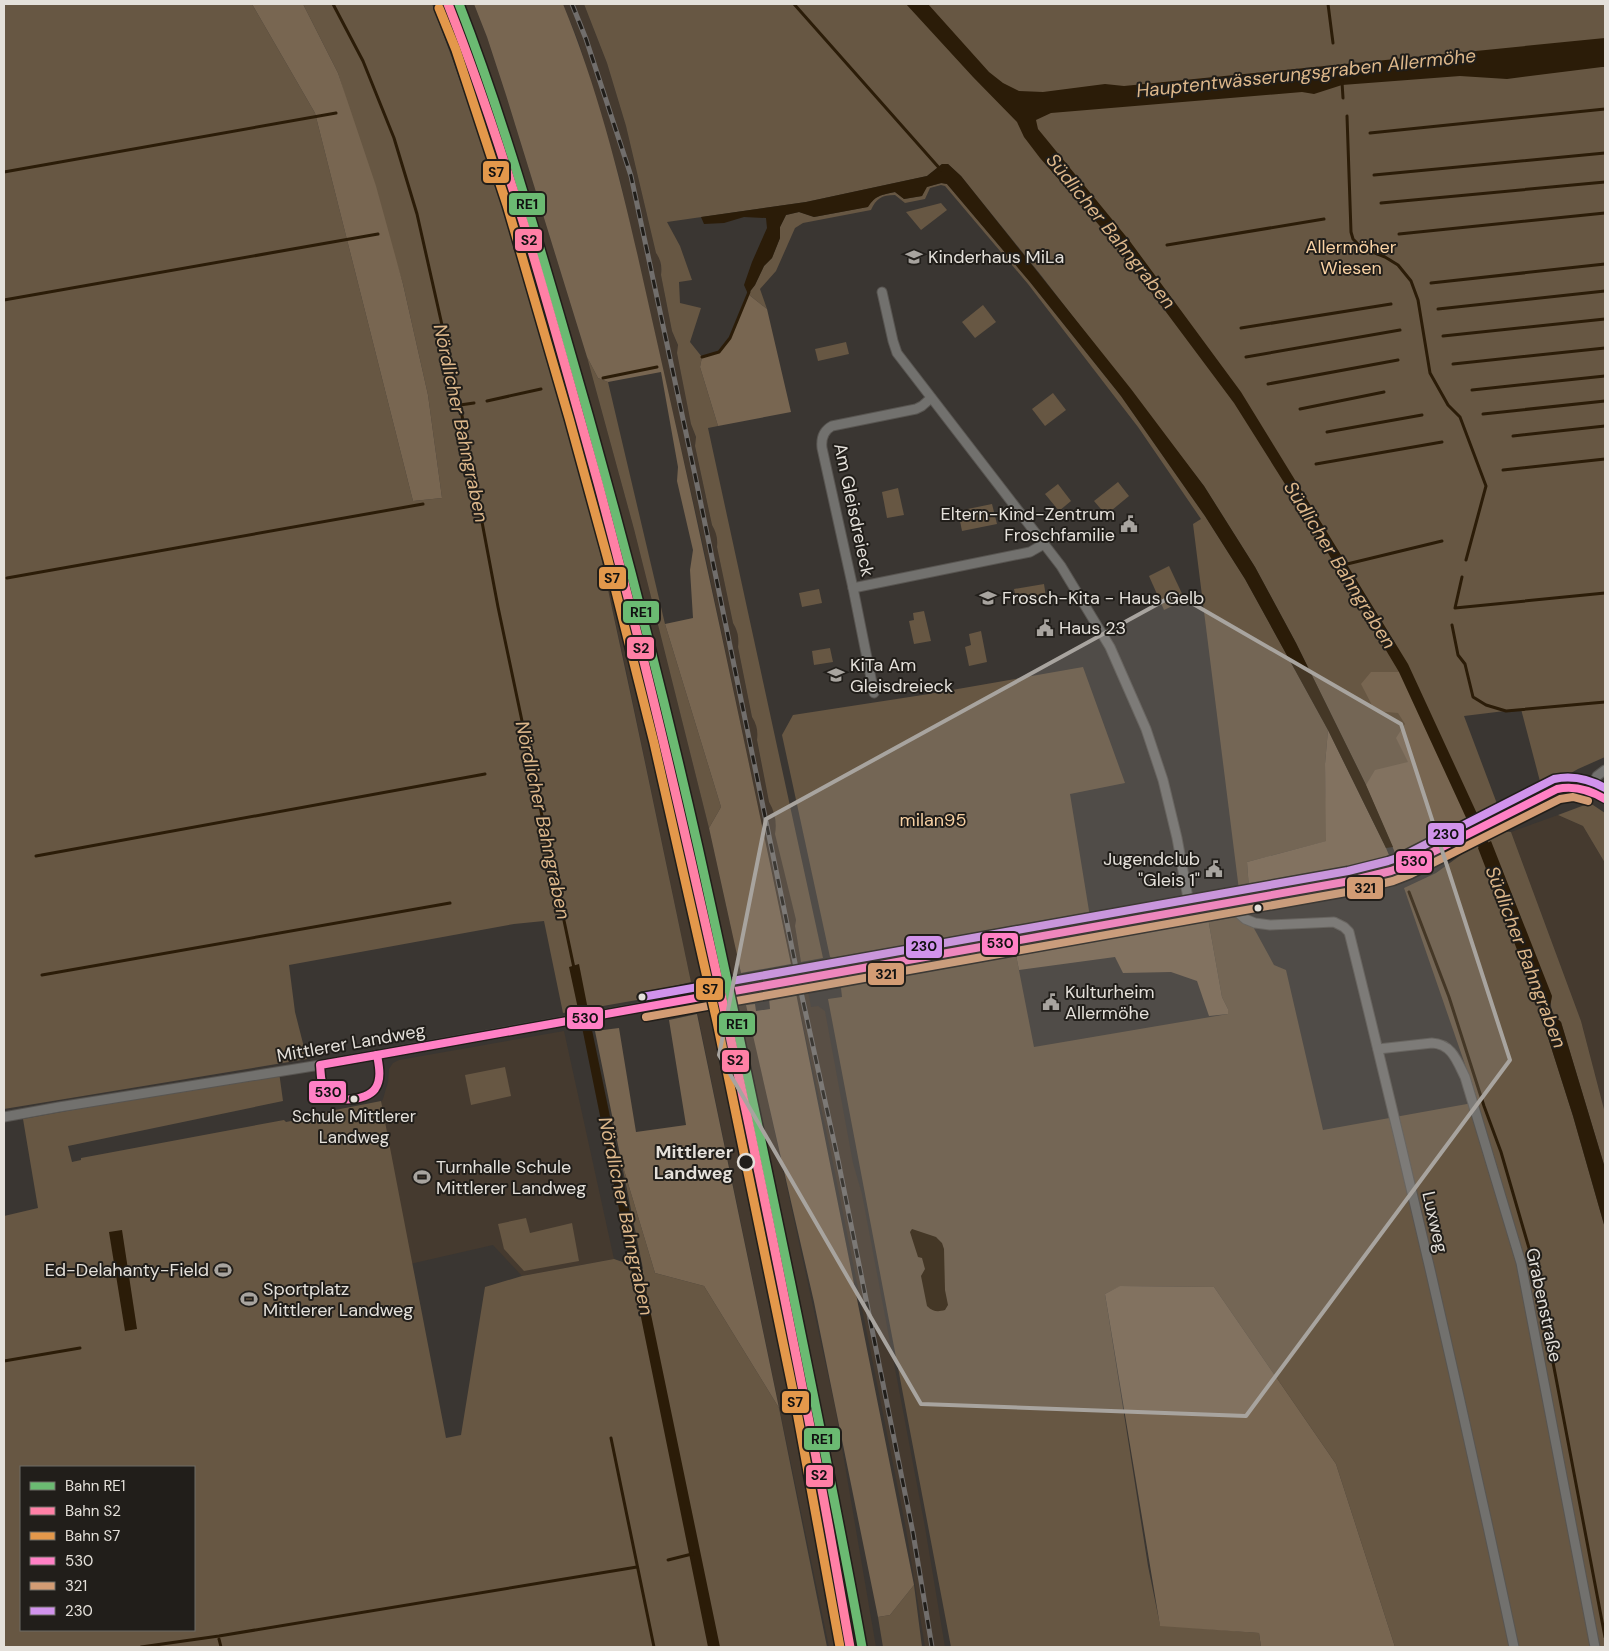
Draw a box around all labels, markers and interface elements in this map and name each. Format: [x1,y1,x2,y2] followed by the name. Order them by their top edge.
[1135,43,1477,103] water label: Hauptentwässerungsgraben Allermöhe
[1041,148,1182,314] water label: Südlicher Bahngraben
[482,160,510,184] line badge: S7
[488,163,504,181] text: S7
[508,192,546,216] line badge: RE1
[516,195,538,213] text: RE1
[514,228,543,252] line badge: S2
[521,231,537,249] text: S2
[1306,235,1397,280] park label: Allermöher Wiesen
[928,245,1064,269] place label: Kinderhaus MiLa
[904,247,924,267] school or university icon: Kinderhaus MiLa
[428,321,494,525] water label: Nördlicher Bahngraben
[828,441,880,579] street label: Am Gleisdreieck
[1278,476,1402,654] water label: Südlicher Bahngraben
[941,502,1115,547] place label: Eltern-Kind-Zentrum Froschfamilie
[1119,514,1139,534] public building icon: Eltern-Kind-Zentrum Froschfamilie
[598,566,627,590] line badge: S7
[604,569,620,587] text: S7
[1002,586,1204,610] place label: Frosch-Kita - Haus Gelb
[978,588,998,608] school or university icon: Frosch-Kita - Haus Gelb
[622,600,660,624] line badge: RE1
[630,603,652,621] text: RE1
[1059,616,1126,640] place label: Haus 23
[1035,618,1055,638] public building icon: Haus 23
[626,636,655,660] line badge: S2
[633,639,649,657] text: S2
[850,653,953,698] place label: KiTa Am Gleisdreieck
[826,665,846,685] school or university icon: KiTa Am Gleisdreieck
[510,718,576,922] water label: Nördlicher Bahngraben
[900,808,966,832] park label: milan95
[1427,822,1465,846] line badge: 230
[1433,825,1459,843] text: 230
[1103,847,1200,892] place label: Jugendclub "Gleis 1"
[1395,850,1433,874] line badge: 530
[1400,852,1428,870] text: 530
[1204,859,1224,879] public building icon: Jugendclub "Gleis 1"
[1480,862,1572,1052] water label: Südlicher Bahngraben
[1346,876,1384,900] line badge: 321
[1354,879,1376,897] text: 321
[1253,903,1263,913] unlabelled marker
[981,932,1019,956] line badge: 530
[986,934,1014,952] text: 530
[905,935,943,959] line badge: 230
[911,937,937,955] text: 230
[867,962,905,986] line badge: 321
[875,965,897,983] text: 321
[695,977,724,1001] line badge: S7
[702,980,718,998] text: S7
[1065,980,1155,1025] place label: Kulturheim Allermöhe
[637,992,647,1002] unlabelled marker
[1041,992,1061,1012] public building icon: Kulturheim Allermöhe
[566,1006,604,1030] line badge: 530
[571,1009,599,1027] text: 530
[718,1012,756,1036] line badge: RE1
[726,1015,748,1033] text: RE1
[275,1018,427,1068] street label: Mittlerer Landweg
[721,1049,750,1073] line badge: S2
[727,1051,743,1069] text: S2
[308,1080,347,1104] line badge: 530
[314,1083,342,1101] text: 530
[349,1094,359,1104] marker: Schule Mittlerer Landweg
[292,1105,416,1148] place label: Schule Mittlerer Landweg
[593,1114,659,1318] water label: Nördlicher Bahngraben
[654,1140,733,1185] place label: Mittlerer Landweg
[737,1153,755,1171] marker: Mittlerer Landweg
[436,1155,586,1200] place label: Turnhalle Schule Mittlerer Landweg
[412,1167,432,1187] sports icon: Turnhalle Schule Mittlerer Landweg
[1416,1189,1454,1255] street label: Luxweg
[1520,1246,1568,1364] street label: Grabenstraße
[45,1258,209,1282] place label: Ed-Delahanty-Field
[213,1260,233,1280] sports icon: Ed-Delahanty-Field
[263,1277,413,1322] place label: Sportplatz Mittlerer Landweg
[239,1289,259,1309] sports icon: Sportplatz Mittlerer Landweg
[781,1390,810,1414] line badge: S7
[787,1393,803,1411] text: S7
[803,1427,841,1451] line badge: RE1
[811,1430,833,1448] text: RE1
[805,1464,834,1488] line badge: S2
[20,1466,195,1631] legend
[811,1466,827,1484] text: S2
[65,1476,126,1496] text: Bahn RE1
[65,1501,121,1521] text: Bahn S2
[65,1526,120,1546] text: Bahn S7
[65,1551,93,1571] text: 530
[65,1576,87,1596] text: 321
[65,1601,93,1621] text: 230

